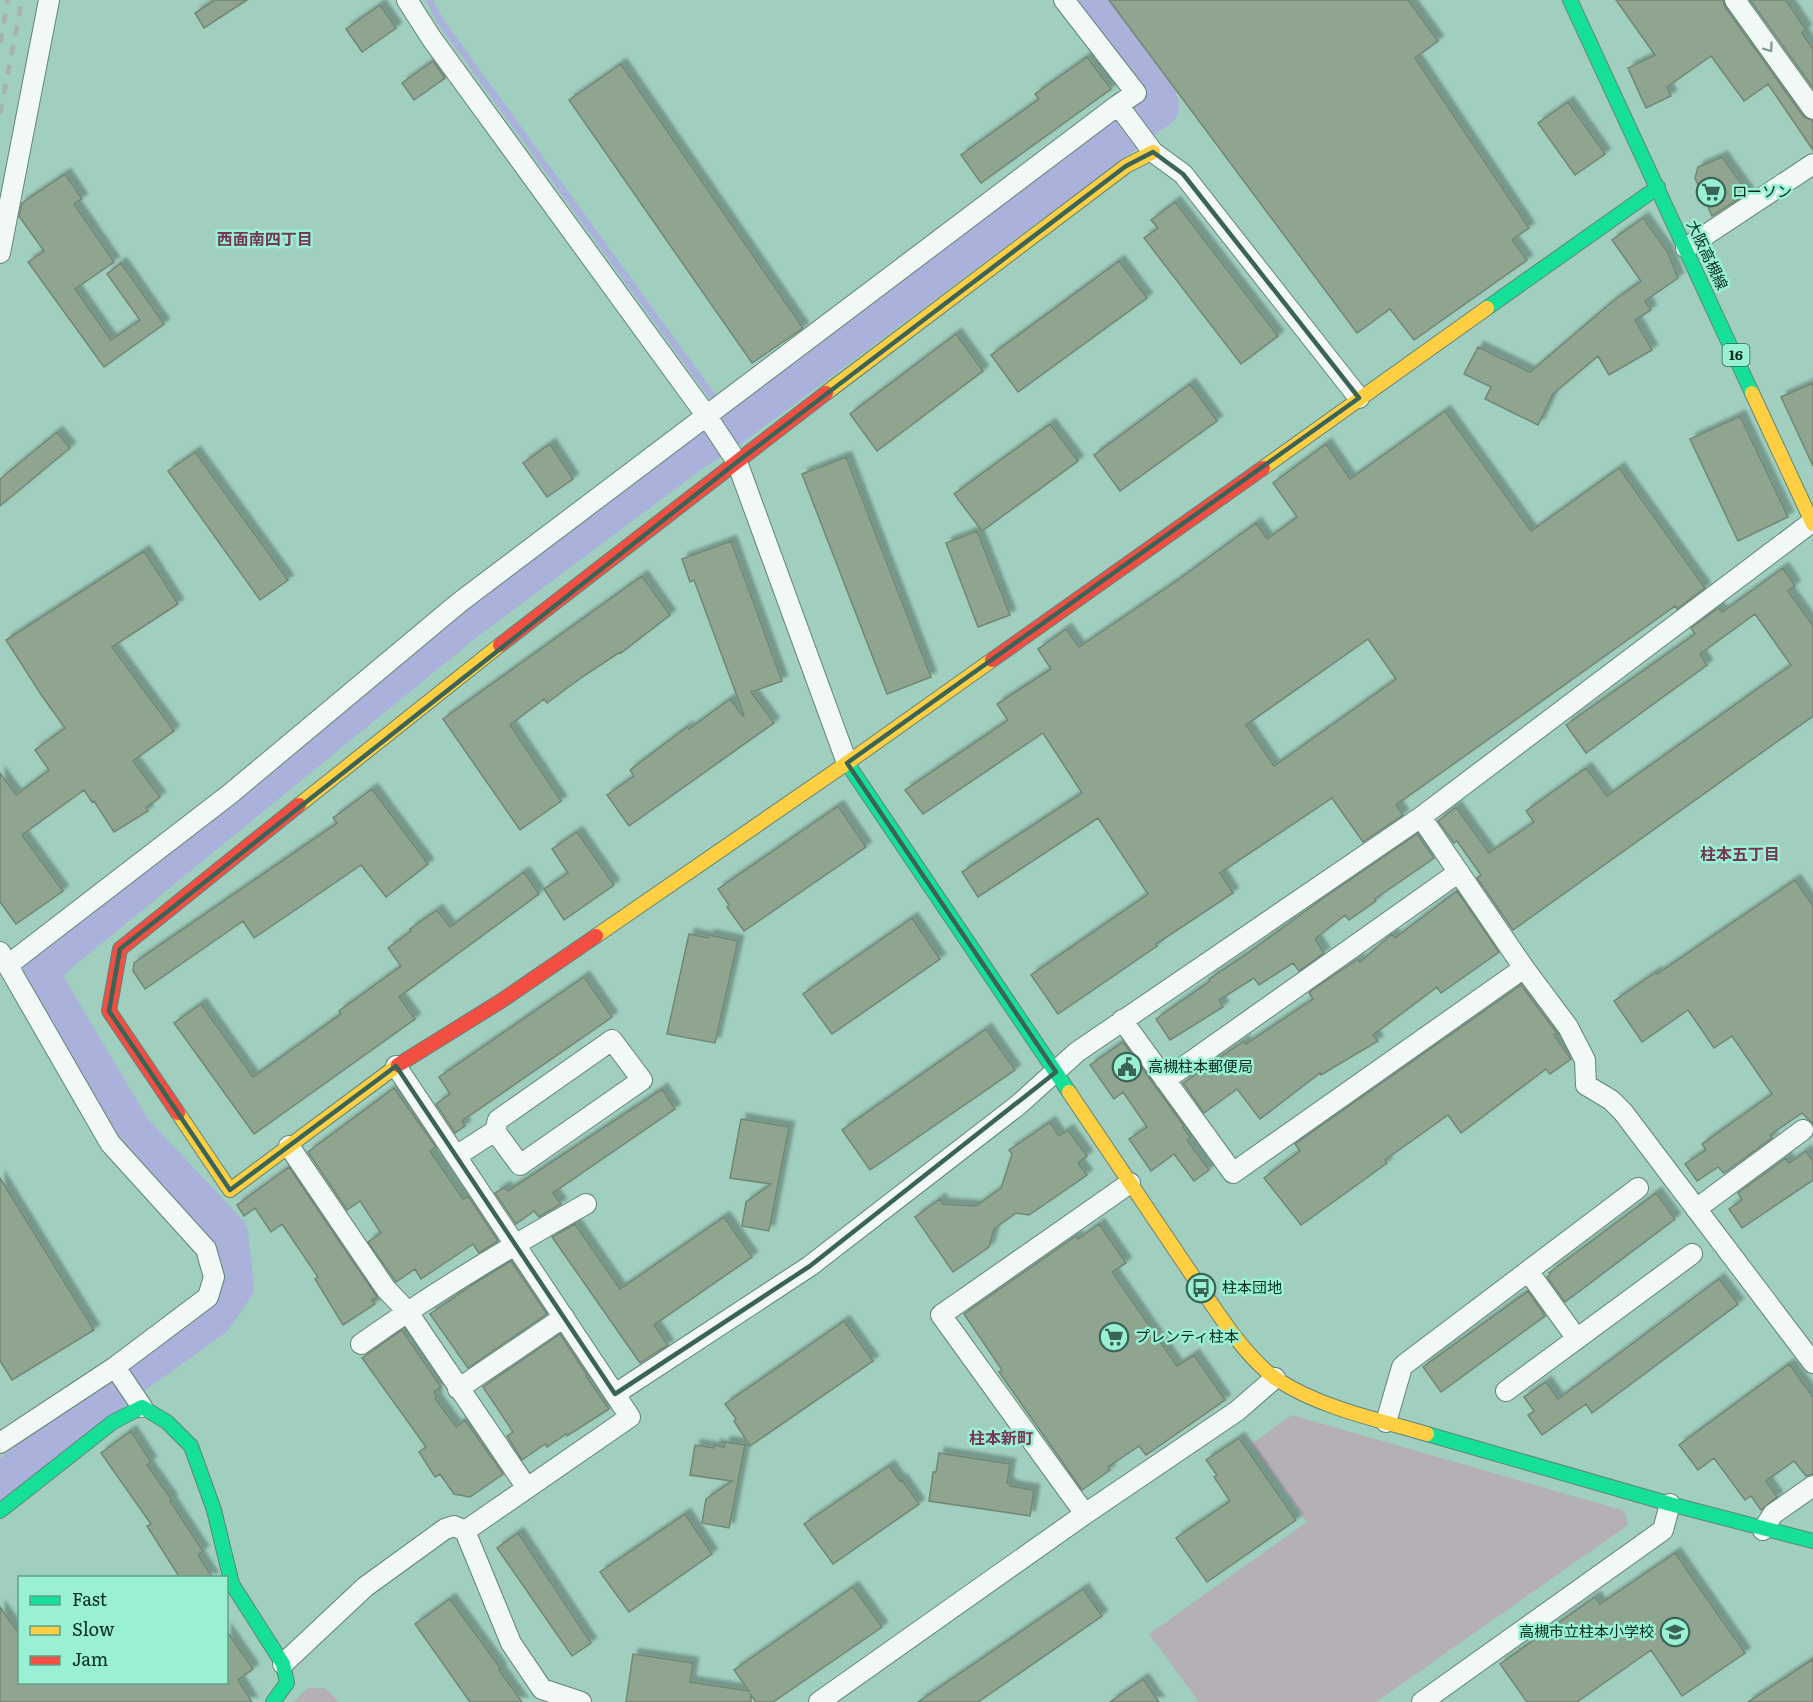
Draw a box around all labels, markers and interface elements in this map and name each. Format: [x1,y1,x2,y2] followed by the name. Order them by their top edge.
[1762,41,1773,52] one-way arrow
[1695,176,1727,208] supermarket icon: ローソン
[1732,179,1792,202] place label: ローソン
[1682,216,1735,293] street label: 大阪高槻線
[217,226,313,250] district label: 西面南四丁目
[1722,344,1750,366] road number: 16
[1700,841,1780,865] district label: 柱本五丁目
[1111,1051,1143,1083] public building icon: 高槻柱本郵便局
[1148,1054,1253,1077] place label: 高槻柱本郵便局
[1185,1272,1217,1304] bus stop icon: 柱本団地
[1222,1275,1282,1298] place label: 柱本団地
[1098,1321,1130,1353] supermarket icon: プレンティ柱本
[1135,1324,1239,1347] place label: プレンティ柱本
[969,1425,1033,1449] district label: 柱本新町
[18,1576,228,1684] legend
[72,1585,108,1612] text: Fast
[72,1615,115,1642] text: Slow
[1659,1616,1691,1648] school or university icon: 高槻市立柱本小学校
[1519,1619,1654,1642] place label: 高槻市立柱本小学校
[72,1645,108,1672] text: Jam

